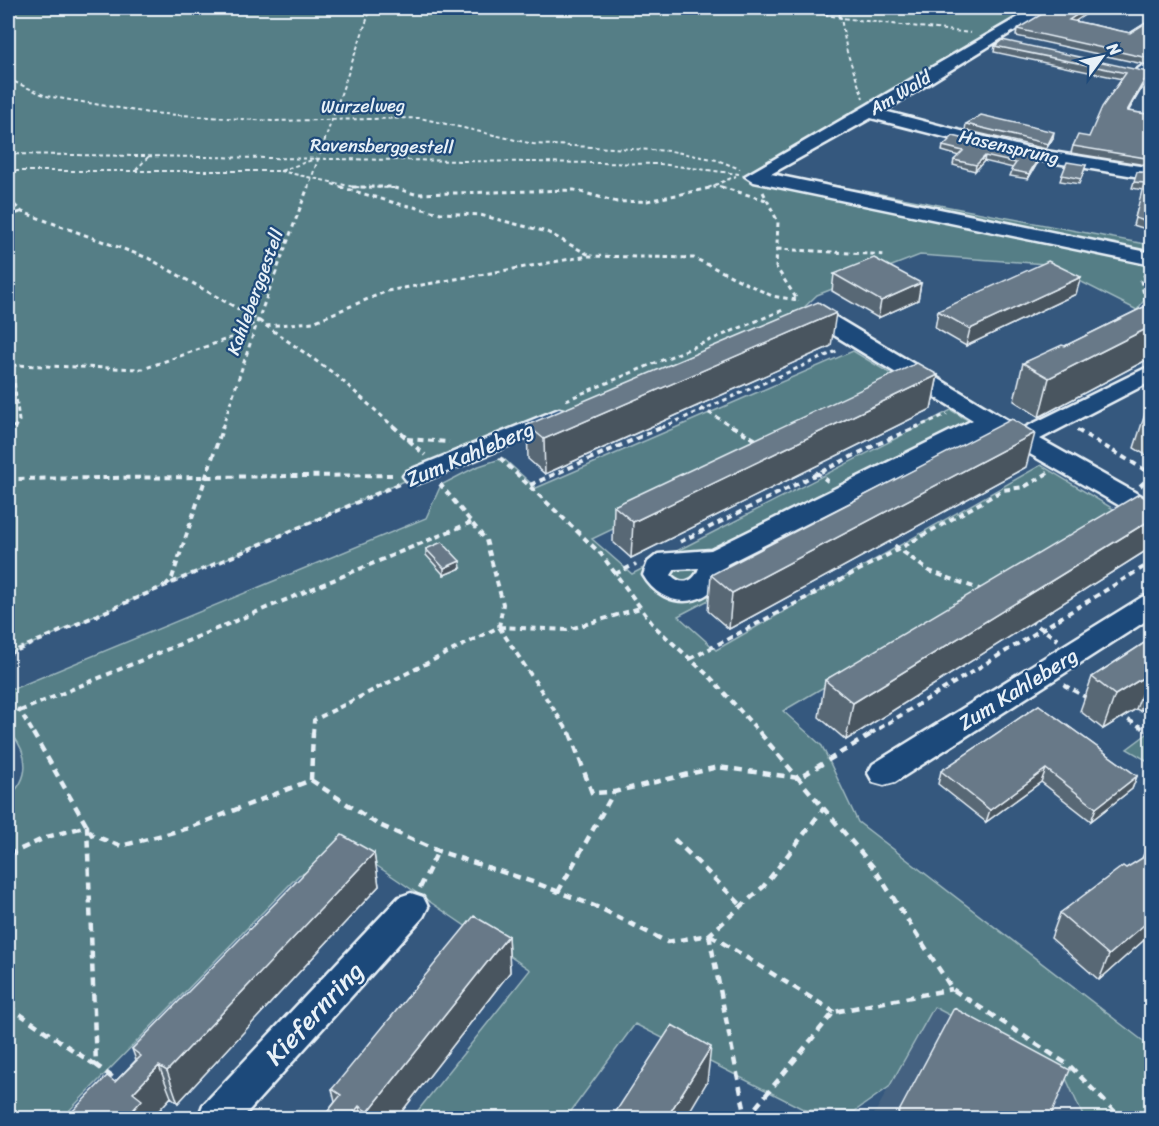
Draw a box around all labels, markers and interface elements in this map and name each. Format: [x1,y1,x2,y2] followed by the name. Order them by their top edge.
[1072,27,1132,87] north arrow
[1098,36,1130,62] text: N
[862,61,939,125] street label: Am Wald
[321,89,405,123] street label: Wurzelweg
[956,120,1062,174] street label: Hasensprung
[310,129,455,163] street label: Ravensberggestell
[217,223,293,360] street label: Kahleberggestell
[400,410,540,498] street label: Zum Kahleberg
[950,637,1086,741] street label: Zum Kahleberg
[253,950,375,1076] street label: Kiefernring

